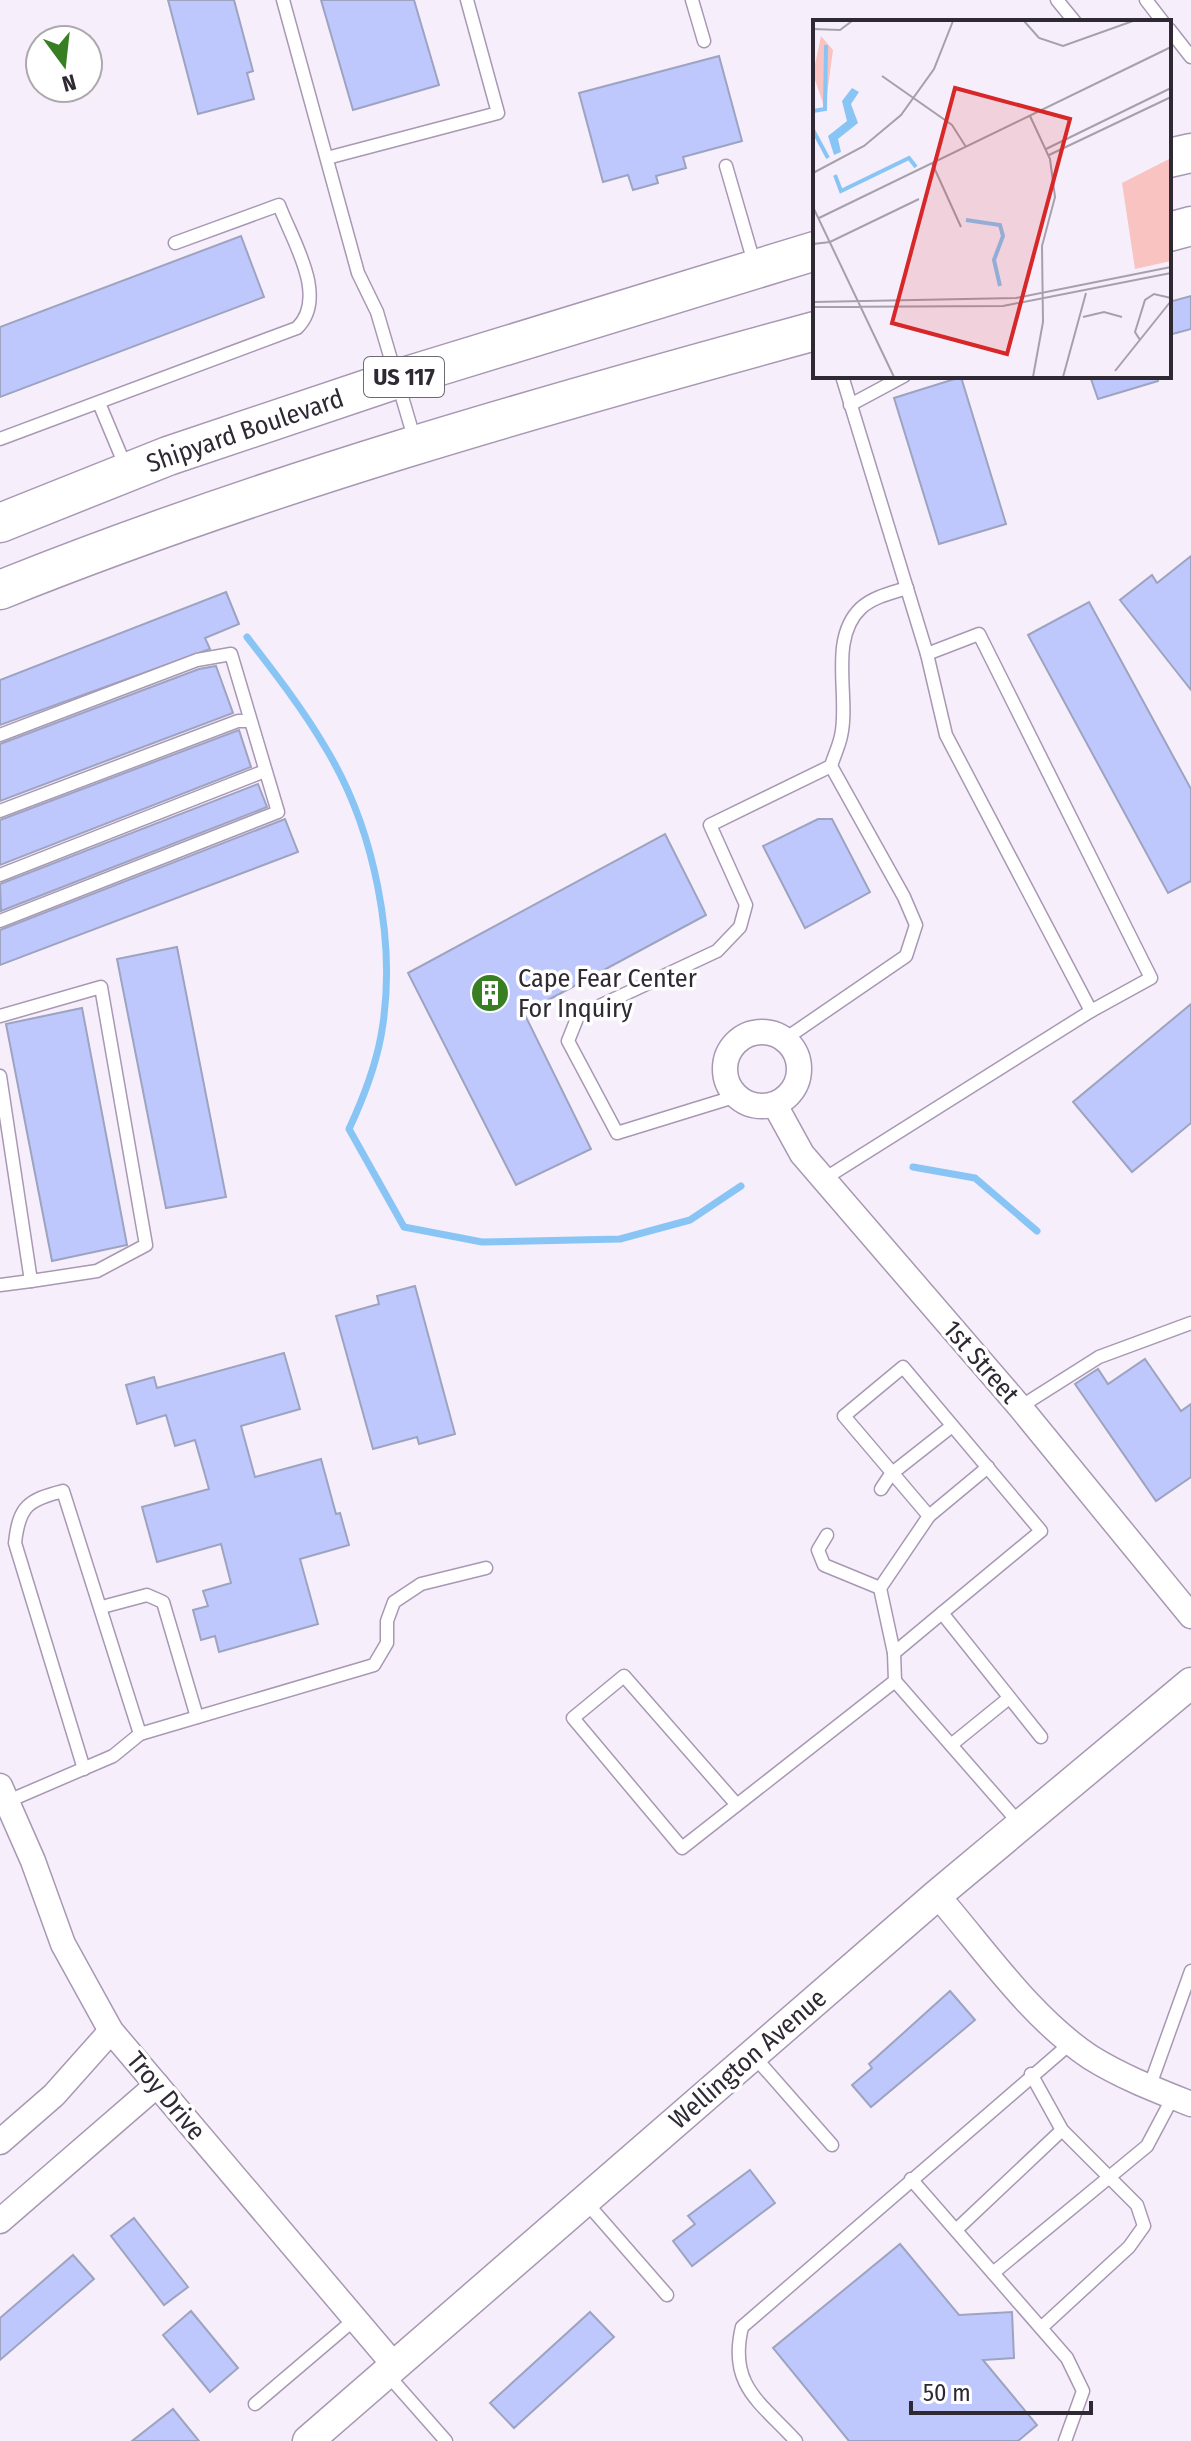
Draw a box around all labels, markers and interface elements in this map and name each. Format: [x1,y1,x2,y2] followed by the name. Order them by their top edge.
[813,20,1171,378] inset map
[24,24,104,104] north arrow
[59,68,79,98] text: N
[364,357,444,397] road number: US 117
[142,383,348,479] street label: Shipyard Boulevard
[518,963,697,1024] place label: Cape Fear Center For Inquiry
[469,972,511,1014] building icon: Cape Fear Center For Inquiry
[937,1314,1026,1410] street label: 1st Street
[663,1982,833,2136] street label: Wellington Avenue
[120,2045,212,2147] street label: Troy Drive
[911,2365,1091,2415] scale bar
[923,2379,971,2407] text: 50 m

